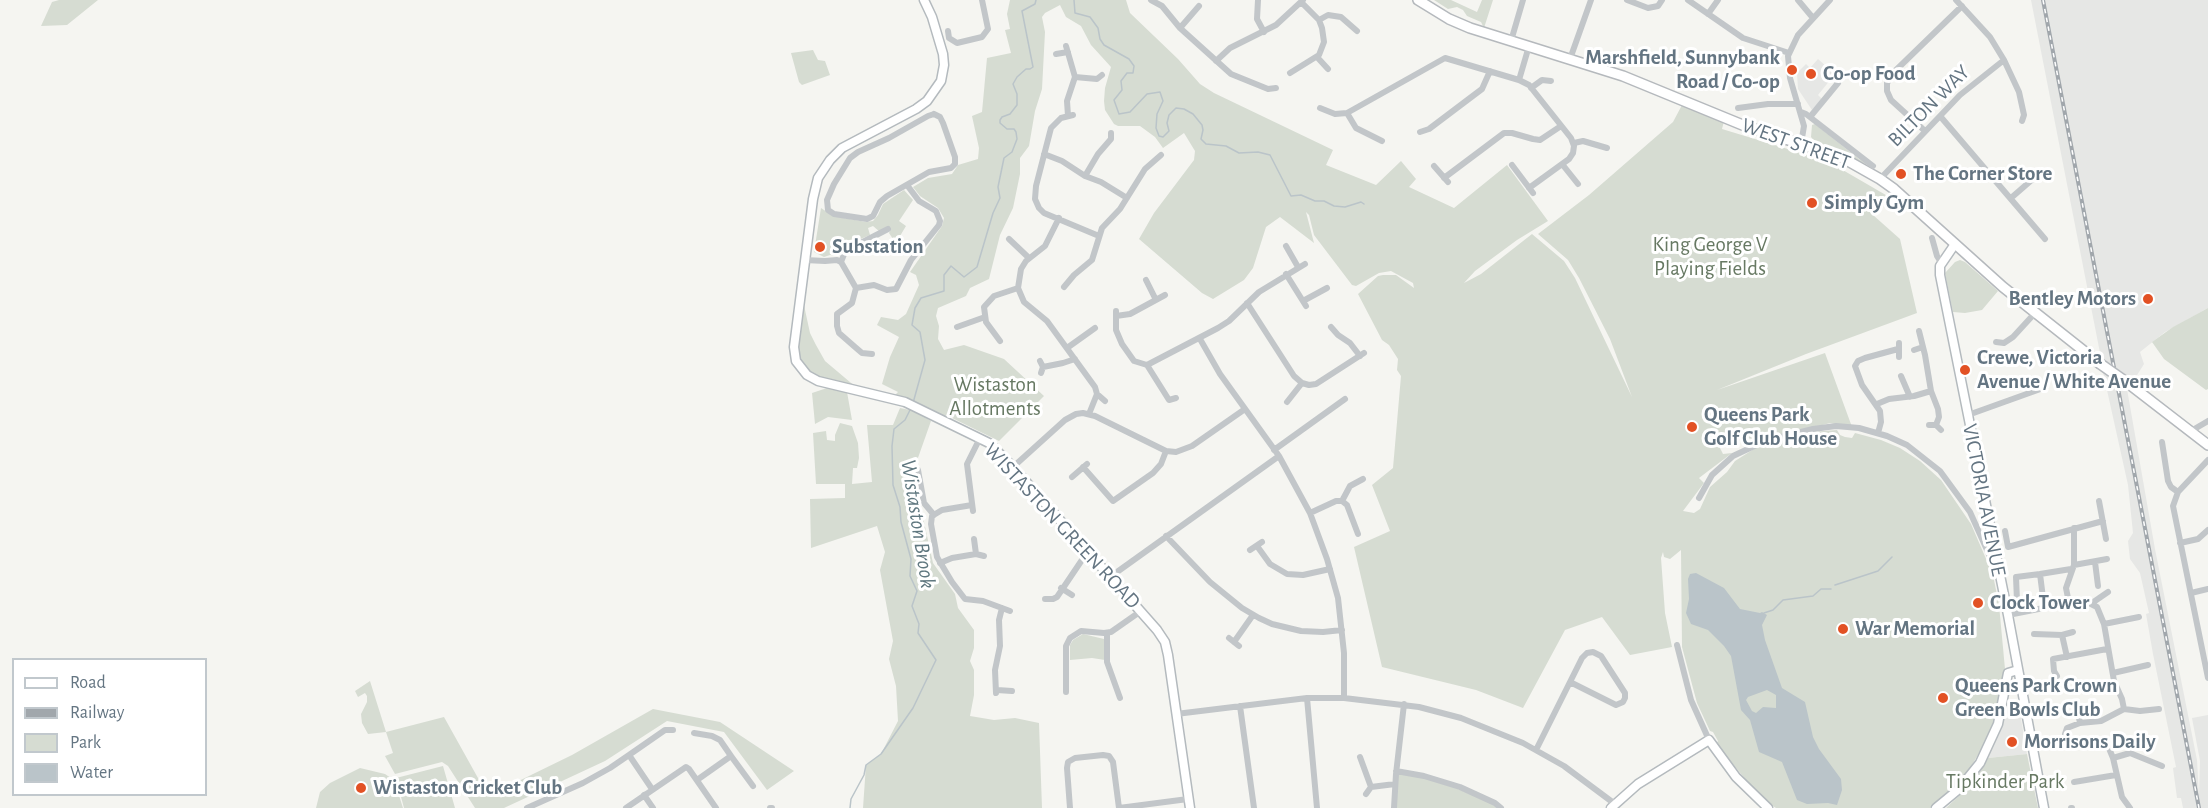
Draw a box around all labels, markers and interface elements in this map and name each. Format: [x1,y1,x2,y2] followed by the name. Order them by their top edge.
[1585,45,1780,95] place label: Marshfield, Sunnybank Road / Co-op
[1883,60,1975,152] street label: BILTON WAY
[1823,61,1916,87] place label: Co-op Food
[1785,63,1799,77] marker: Marshfield, Sunnybank Road / Co-op
[1804,67,1818,81] marker: Co-op Food
[1738,113,1854,175] street label: WEST STREET
[1913,161,2052,187] place label: The Corner Store
[1894,167,1908,181] marker: The Corner Store
[1824,190,1924,216] place label: Simply Gym
[1805,196,1819,210] marker: Simply Gym
[1652,232,1768,282] park label: King George V Playing Fields
[832,234,924,260] place label: Substation
[813,240,827,254] marker: Substation
[2009,286,2136,312] place label: Bentley Motors
[2141,292,2155,306] marker: Bentley Motors
[1977,345,2171,395] place label: Crewe, Victoria Avenue / White Avenue
[1958,363,1972,377] marker: Crewe, Victoria Avenue / White Avenue
[949,372,1041,422] park label: Wistaston Allotments
[1704,402,1837,452] place label: Queens Park Golf Club House
[1685,420,1699,434] marker: Queens Park Golf Club House
[1957,422,2011,578] street label: VICTORIA AVENUE
[978,438,1146,614] street label: WISTASTON GREEN ROAD
[895,458,941,590] water label: Wistaston Brook
[1990,590,2089,616] place label: Clock Tower
[1971,596,1985,610] marker: Clock Tower
[1855,616,1975,642] place label: War Memorial
[1836,622,1850,636] marker: War Memorial
[12,658,207,796] legend
[1955,673,2117,723] place label: Queens Park Crown Green Bowls Club
[70,674,106,692] text: Road
[1936,691,1950,705] marker: Queens Park Crown Green Bowls Club
[70,704,124,722] text: Railway
[2024,729,2156,755] place label: Morrisons Daily
[70,734,101,752] text: Park
[2005,735,2019,749] marker: Morrisons Daily
[70,764,113,782] text: Water
[1946,769,2064,795] park label: Tipkinder Park
[373,775,562,801] place label: Wistaston Cricket Club
[354,781,368,795] marker: Wistaston Cricket Club

